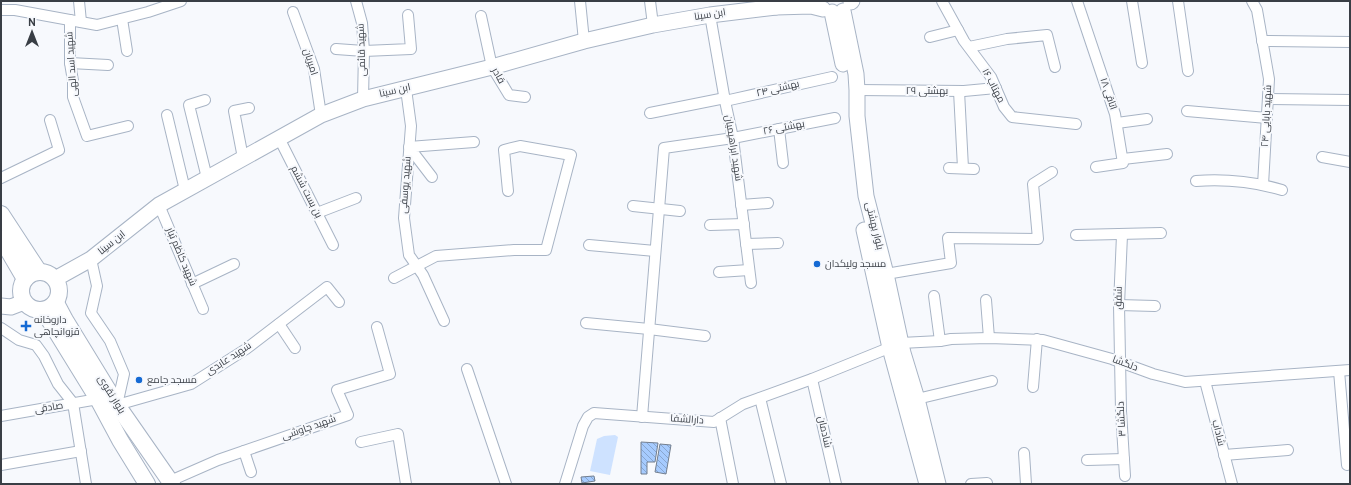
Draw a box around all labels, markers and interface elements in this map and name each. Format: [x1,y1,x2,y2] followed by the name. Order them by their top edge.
[693,6,727,24] street label: ابن سینا
[12,12,52,52] north arrow
[28,16,36,30] text: N
[355,23,369,77] street label: شهید قائمی
[63,31,81,97] street label: شهید اسد الهی
[300,47,320,77] street label: امیریان
[488,65,508,86] street label: قادر
[979,67,1007,105] street label: مهتاب ۱۶
[1096,76,1120,112] street label: اتاقی ۱۸
[755,78,801,100] street label: بهشتی ۲۴
[378,81,412,101] street label: ابن سینا
[1259,84,1275,148] street label: شهید بابایی ۲۴
[906,85,948,98] street label: بهشتی ۲۹
[721,114,745,182] street label: شهید ابراهیمیان
[762,118,806,138] street label: بهشتی ۲۶
[398,156,414,214] street label: شهید یوسفی
[287,164,325,220] street label: بن بست ششم
[862,201,886,251] street label: بلوار بهشتی
[162,225,199,288] street label: شهید کاظم تبار
[96,228,128,258] street label: ابن سینا
[825,258,886,271] place label: مسجد ولیکدان
[812,259,822,269] marker: مسجد ولیکدان
[1112,286,1126,310] street label: شفق
[34,314,80,339] place label: داروخانه قزوانچاهی
[21,321,31,331] marker: داروخانه قزوانچاهی
[204,340,254,378] street label: شهید عابدی
[1110,353,1140,375] street label: دلگشا
[94,373,128,417] street label: بلوار نقوی
[147,374,197,387] place label: مسجد جامع
[134,375,144,385] marker: مسجد جامع
[34,399,64,417] street label: صادقی
[1115,401,1129,437] street label: دلگشا ۳
[670,412,704,428] street label: دارالشفا
[280,413,338,443] street label: شهید چاوشی
[814,415,834,449] street label: شادمان
[1208,419,1228,447] street label: شاداب

